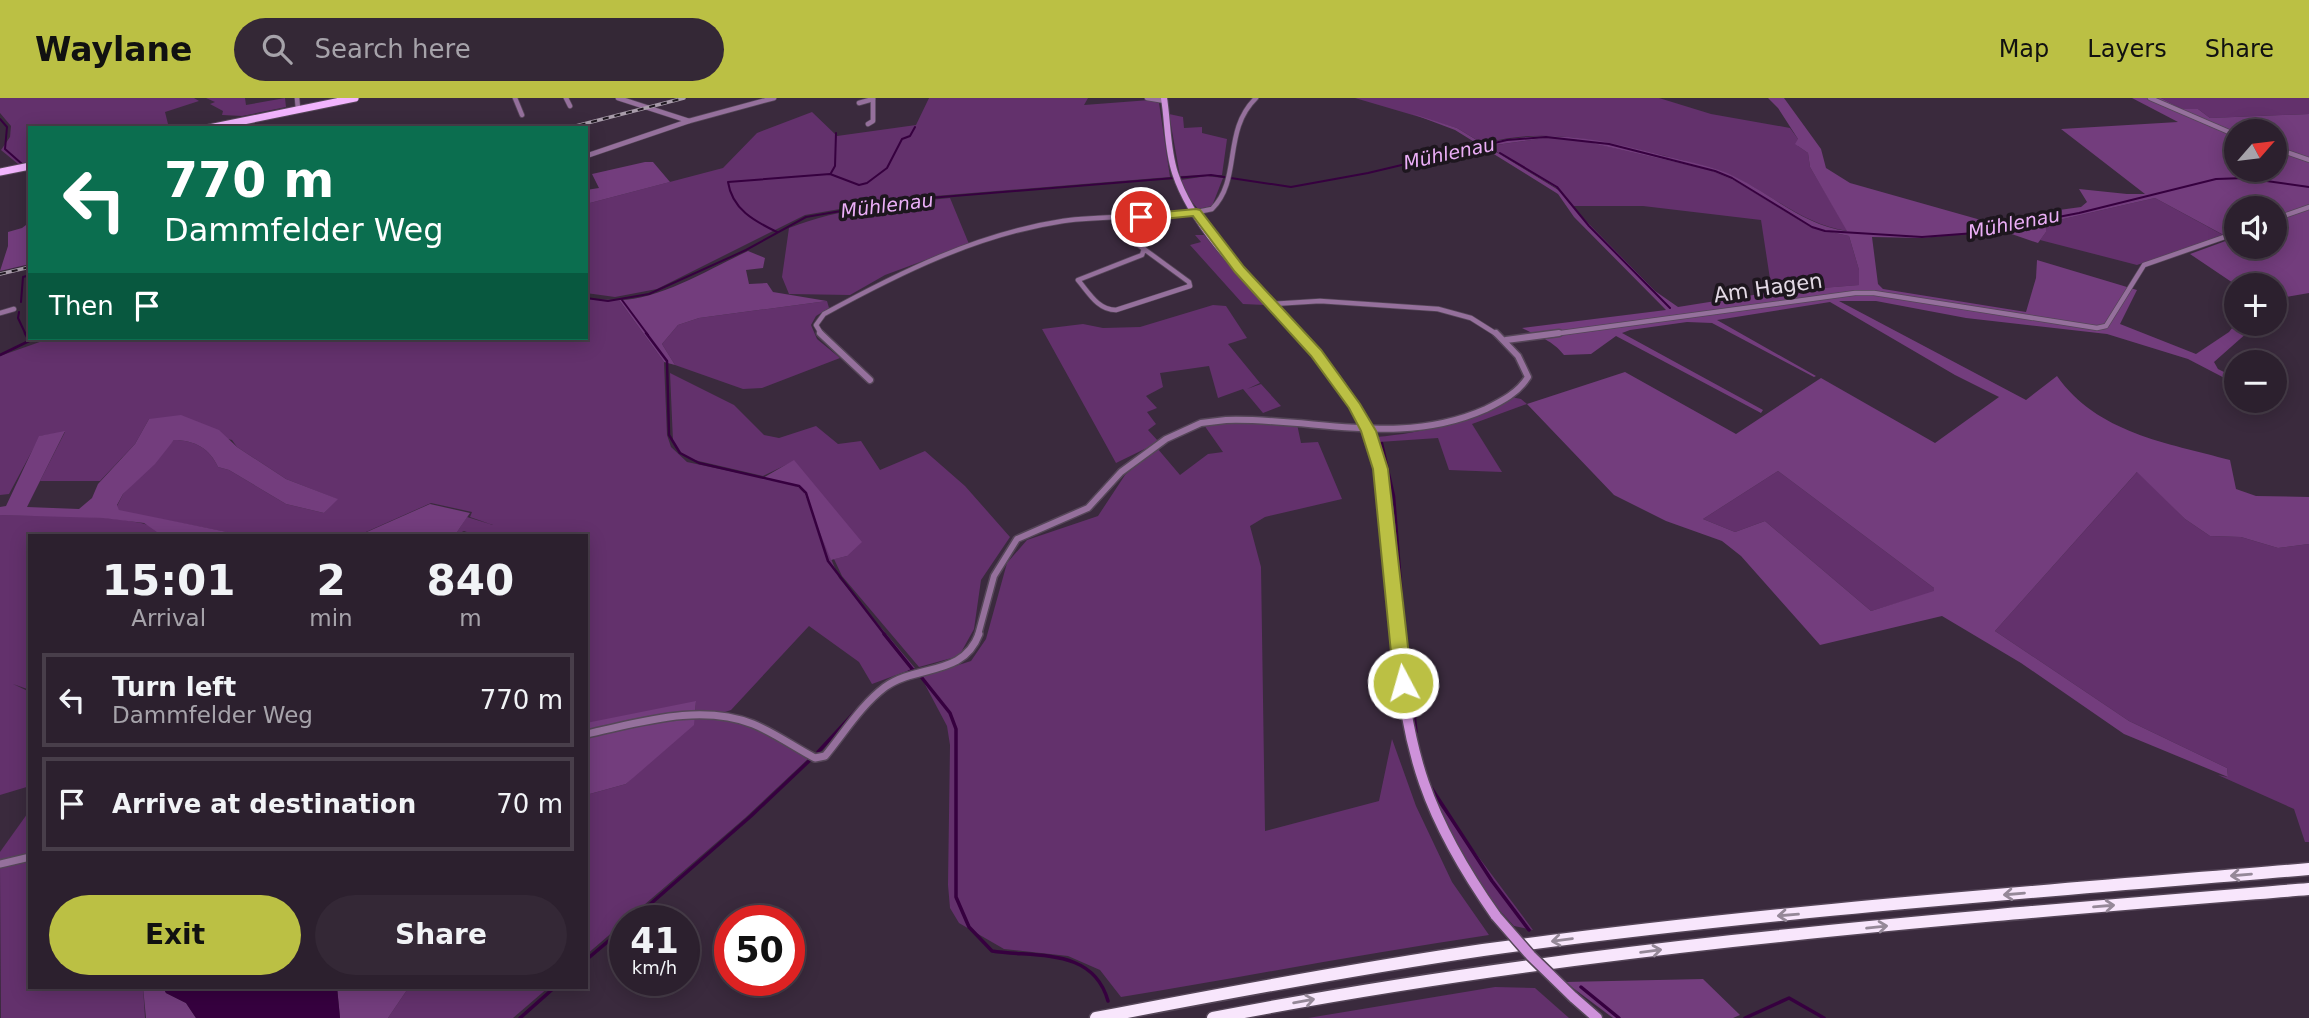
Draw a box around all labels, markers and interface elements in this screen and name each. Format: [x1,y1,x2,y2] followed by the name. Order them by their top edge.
[234,18,724,81] search box
[35,30,192,69] text: Waylane
[258,30,296,68] icon: search
[314,34,471,64] text: Search here
[1999,35,2049,63] text: Map
[2087,35,2167,63] text: Layers
[2205,35,2274,63] text: Share
[2224,119,2287,182] north arrow
[2224,119,2287,413] map controls
[1401,133,1497,173] water label: Mühlenau
[164,152,334,209] text: 770 m
[49,154,140,245] icon: left
[1111,187,1171,247] pin
[839,188,935,222] water label: Mühlenau
[2224,196,2287,259] button: sound
[1122,198,1160,236] icon: arrive
[1966,203,2062,243] water label: Mühlenau
[164,211,444,249] text: Dammfelder Weg
[1712,268,1824,308] street label: Am Hagen
[2224,273,2287,336] button: +
[128,287,166,325] icon: arrive
[49,291,114,321] text: Then
[2224,350,2287,413] button: −
[102,556,236,605] text: 15:01
[316,556,346,605] text: 2
[427,556,514,605] text: 840
[131,605,206,631] text: Arrival
[309,605,353,631] text: min
[459,605,482,631] text: m
[1366,646,1440,720] position arrow
[112,672,236,702] text: Turn left
[53,681,91,719] icon: left
[480,685,563,715] text: 770 m
[112,702,313,728] text: Dammfelder Weg
[53,785,91,823] icon: arrive
[112,789,416,819] text: Arrive at destination
[496,789,563,819] text: 70 m
[2230,869,2253,882] one-way arrow
[2004,888,2026,901] one-way arrow
[49,895,301,975] button: Exit
[315,895,567,975] button: Share
[2092,899,2114,912] one-way arrow
[714,905,805,996] speed limit sign: 50
[1777,909,1800,922] one-way arrow
[1865,920,1888,933] one-way arrow
[630,921,679,961] text: 41
[1551,934,1574,947] one-way arrow
[1639,945,1662,958] one-way arrow
[632,957,677,978] text: km/h
[1292,994,1315,1007] one-way arrow

